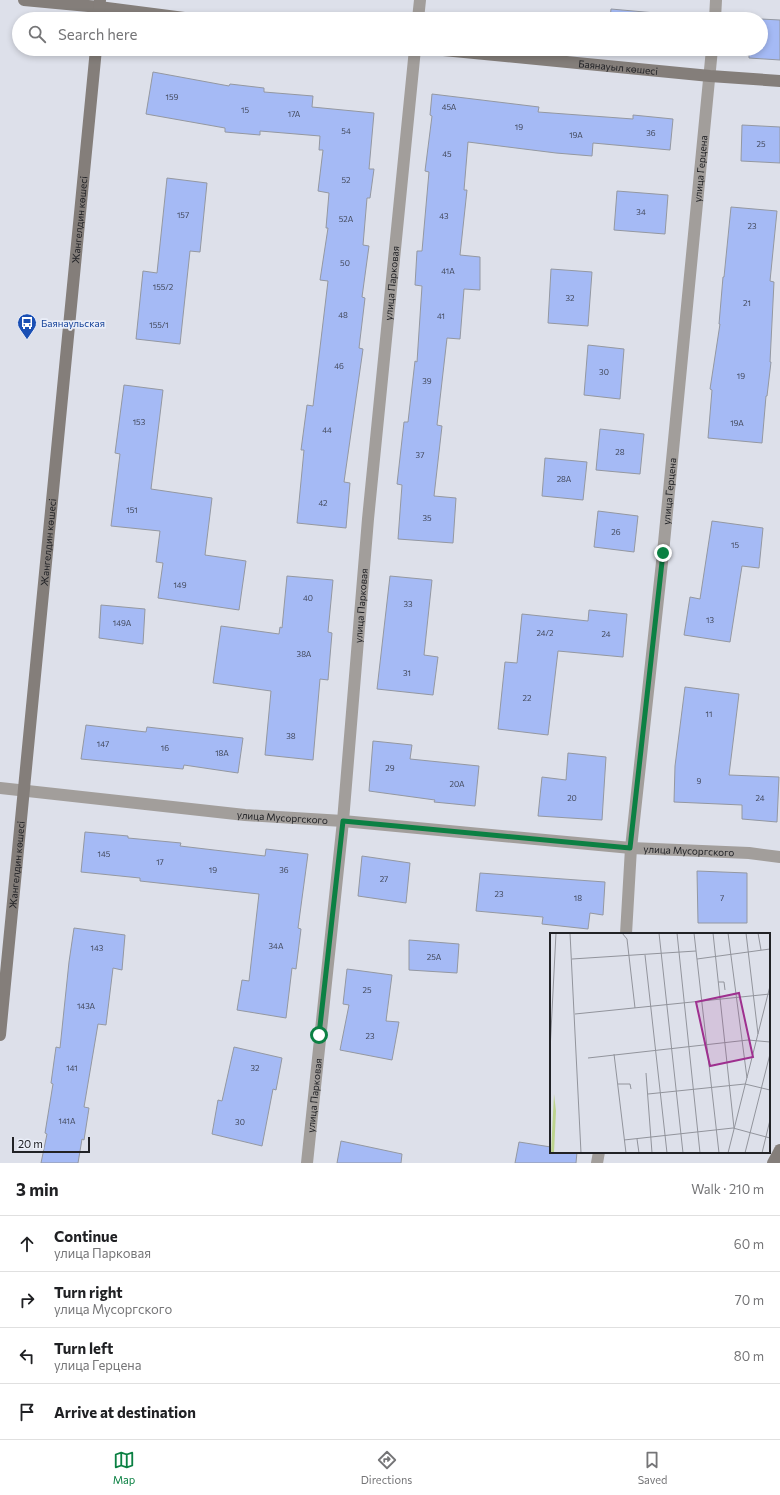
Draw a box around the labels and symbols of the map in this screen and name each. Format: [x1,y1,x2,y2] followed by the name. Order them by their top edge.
[578,57,658,77] street label: Баянауыл көшесі
[166,92,179,102] house number: 159
[442,102,457,112] house number: 45А
[241,105,249,115] house number: 15
[288,109,301,119] house number: 17А
[515,122,523,132] house number: 19
[341,126,351,136] house number: 54
[646,128,656,138] house number: 36
[569,130,583,140] house number: 19А
[691,135,710,203] street label: улица Герцена
[756,139,766,149] house number: 25
[442,149,452,159] house number: 45
[69,175,90,264] street label: Жангелдин көшесі
[341,175,351,185] house number: 52
[636,207,646,217] house number: 34
[177,210,189,220] house number: 157
[439,211,449,221] house number: 43
[339,214,354,224] house number: 52А
[748,221,757,231] house number: 23
[382,245,401,321] street label: улица Парковая
[340,258,350,268] house number: 50
[441,266,455,276] house number: 41А
[153,282,174,292] house number: 155/2
[566,293,575,303] house number: 32
[743,298,751,308] house number: 21
[338,310,348,320] house number: 48
[437,311,445,321] house number: 41
[16,312,38,340] bus stop icon: Баянаульская
[41,317,105,329] place label: Баянаульская
[149,320,169,330] house number: 155/1
[334,361,344,371] house number: 46
[599,367,609,377] house number: 30
[737,371,745,381] house number: 19
[422,376,432,386] house number: 39
[133,417,146,427] house number: 153
[730,418,744,428] house number: 19А
[322,425,332,435] house number: 44
[615,447,625,457] house number: 28
[416,450,424,460] house number: 37
[660,457,678,525] street label: улица Герцена
[557,474,572,484] house number: 28А
[38,498,58,587] street label: Жангелдин көшесі
[318,498,328,508] house number: 42
[126,505,138,515] house number: 151
[422,513,432,523] house number: 35
[611,527,621,537] house number: 26
[731,540,739,550] house number: 15
[654,544,672,562] route end
[352,568,370,643] street label: улица Парковая
[173,580,187,590] house number: 149
[303,593,313,603] house number: 40
[403,599,413,609] house number: 33
[706,615,714,625] house number: 13
[113,618,132,628] house number: 149А
[536,628,554,638] house number: 24/2
[601,629,611,639] house number: 24
[297,649,312,659] house number: 38А
[403,668,411,678] house number: 31
[523,693,532,703] house number: 22
[706,709,712,719] house number: 11
[286,731,296,741] house number: 38
[97,739,109,749] house number: 147
[161,743,169,753] house number: 16
[215,748,229,758] house number: 18А
[385,763,395,773] house number: 29
[697,776,702,786] house number: 9
[450,779,465,789] house number: 20А
[567,793,577,803] house number: 20
[755,793,765,803] house number: 24
[236,808,328,826] street label: улица Мусоргского
[6,820,27,909] street label: Жангелдин көшесі
[643,843,735,858] street label: улица Мусоргского
[98,849,111,859] house number: 145
[156,857,164,867] house number: 17
[209,865,217,875] house number: 19
[279,865,289,875] house number: 36
[380,874,388,884] house number: 27
[495,889,504,899] house number: 23
[574,893,582,903] house number: 18
[720,893,724,903] house number: 7
[550,933,770,1153] inset map
[269,941,284,951] house number: 34А
[91,943,104,953] house number: 143
[427,952,442,962] house number: 25А
[362,985,372,995] house number: 25
[77,1001,96,1011] house number: 143А
[310,1026,328,1044] route start
[366,1031,375,1041] house number: 23
[304,1058,324,1133] street label: улица Парковая
[66,1063,78,1073] house number: 141
[251,1063,260,1073] house number: 32
[59,1116,76,1126] house number: 141А
[235,1117,245,1127] house number: 30
[12,1135,90,1154] scale bar

